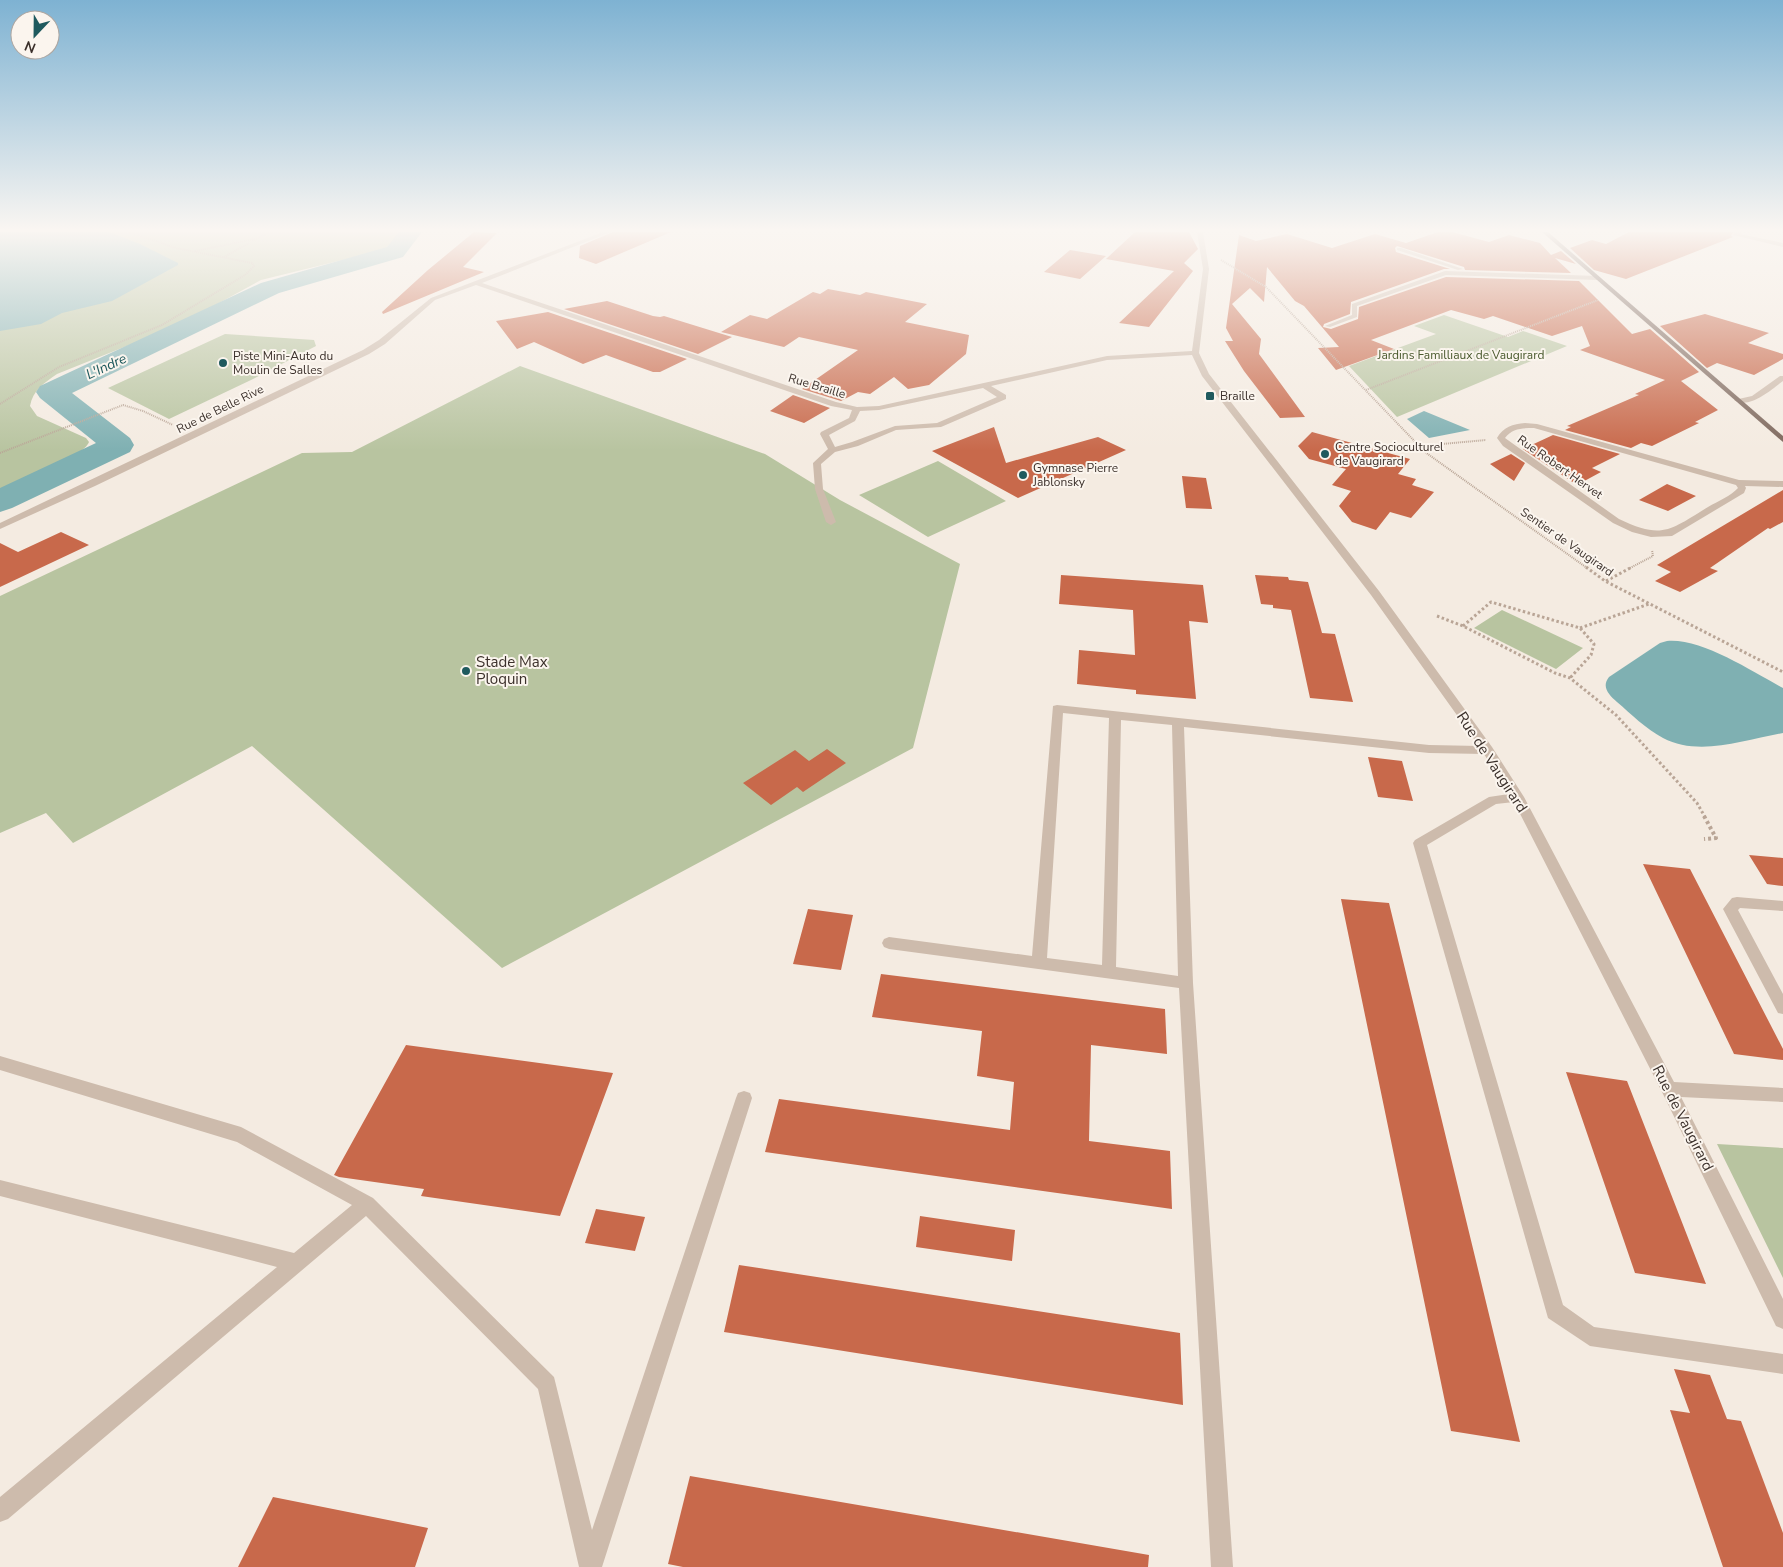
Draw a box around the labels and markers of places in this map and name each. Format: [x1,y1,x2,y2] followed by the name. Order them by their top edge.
[233,348,333,378] place label: Piste Mini-Auto du Moulin de Salles
[217,357,229,369] marker: Piste Mini-Auto du Moulin de Salles
[1220,388,1255,404] place label: Braille
[1204,390,1216,402] marker: Braille
[1335,439,1444,469] place label: Centre Socioculturel de Vaugirard
[1319,448,1331,460] marker: Centre Socioculturel de Vaugirard
[1032,460,1118,490] place label: Gymnase Pierre Jablonsky
[1017,469,1029,481] marker: Gymnase Pierre Jablonsky
[476,652,548,689] place label: Stade Max Ploquin
[460,665,472,677] marker: Stade Max Ploquin

